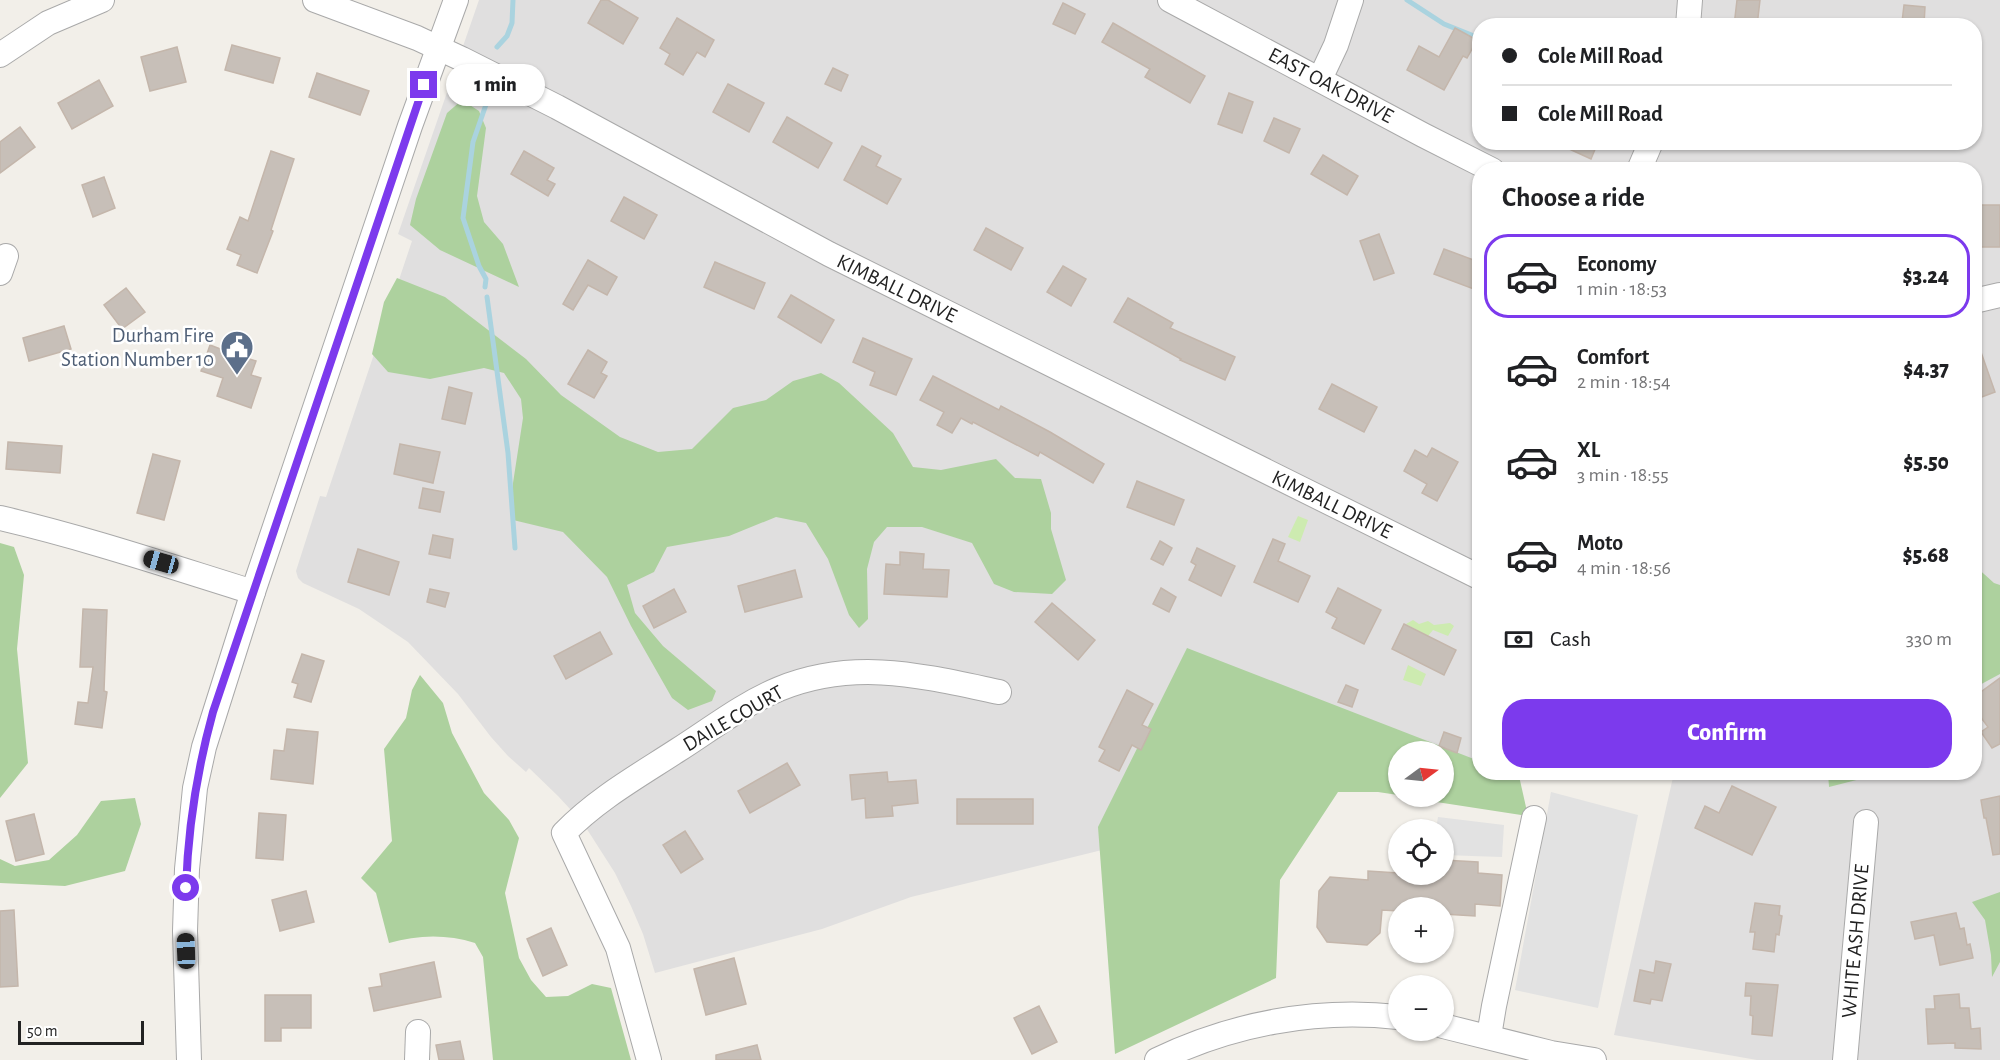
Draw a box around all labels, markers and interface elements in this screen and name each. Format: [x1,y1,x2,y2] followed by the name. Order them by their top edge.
[1265,44,1397,127] street label: EAST OAK DRIVE
[1538,45,1663,67] text: Cole Mill Road
[445,64,544,106] callout: 1 min
[410,71,437,98] route end
[474,75,517,95] text: 1 min
[1538,103,1663,125] text: Cole Mill Road
[1502,184,1645,211] text: Choose a ride
[1505,249,1559,303] icon: car
[834,250,960,326] street label: KIMBALL DRIVE
[1577,253,1657,275] text: Economy
[1902,265,1949,287] text: $3.24
[1577,279,1667,299] text: 1 min · 18:53
[61,325,214,370] place label: Durham Fire Station Number 10
[219,329,255,376] public building icon: Durham Fire Station Number 10
[1505,342,1559,396] icon: car
[1577,346,1649,368] text: Comfort
[1903,358,1949,380] text: $4.37
[1577,372,1671,392] text: 2 min · 18:54
[1505,435,1559,489] icon: car
[1577,439,1600,461] text: XL
[1903,451,1949,473] text: $5.50
[1577,465,1669,485] text: 3 min · 18:55
[1269,466,1395,542] street label: KIMBALL DRIVE
[1505,528,1559,582] icon: car
[1577,532,1623,554] text: Moto
[1902,544,1949,566] text: $5.68
[141,548,181,576] car
[1577,558,1671,578] text: 4 min · 18:56
[1502,623,1535,656] icon: cash
[1550,628,1591,650] text: Cash
[1906,629,1952,649] text: 330 m
[680,681,787,756] street label: DAILE COURT
[1502,699,1952,768] button: Confirm
[1388,741,1454,807] north arrow
[1388,741,1454,1041] map controls
[1388,819,1454,885] button: locate
[1838,863,1873,1019] street label: WHITE ASH DRIVE
[172,874,199,901] route start
[1388,897,1454,963] button: +
[176,933,196,969] car
[1388,975,1454,1041] button: −
[18,1018,144,1046] scale bar
[27,1023,58,1039] text: 50 m

